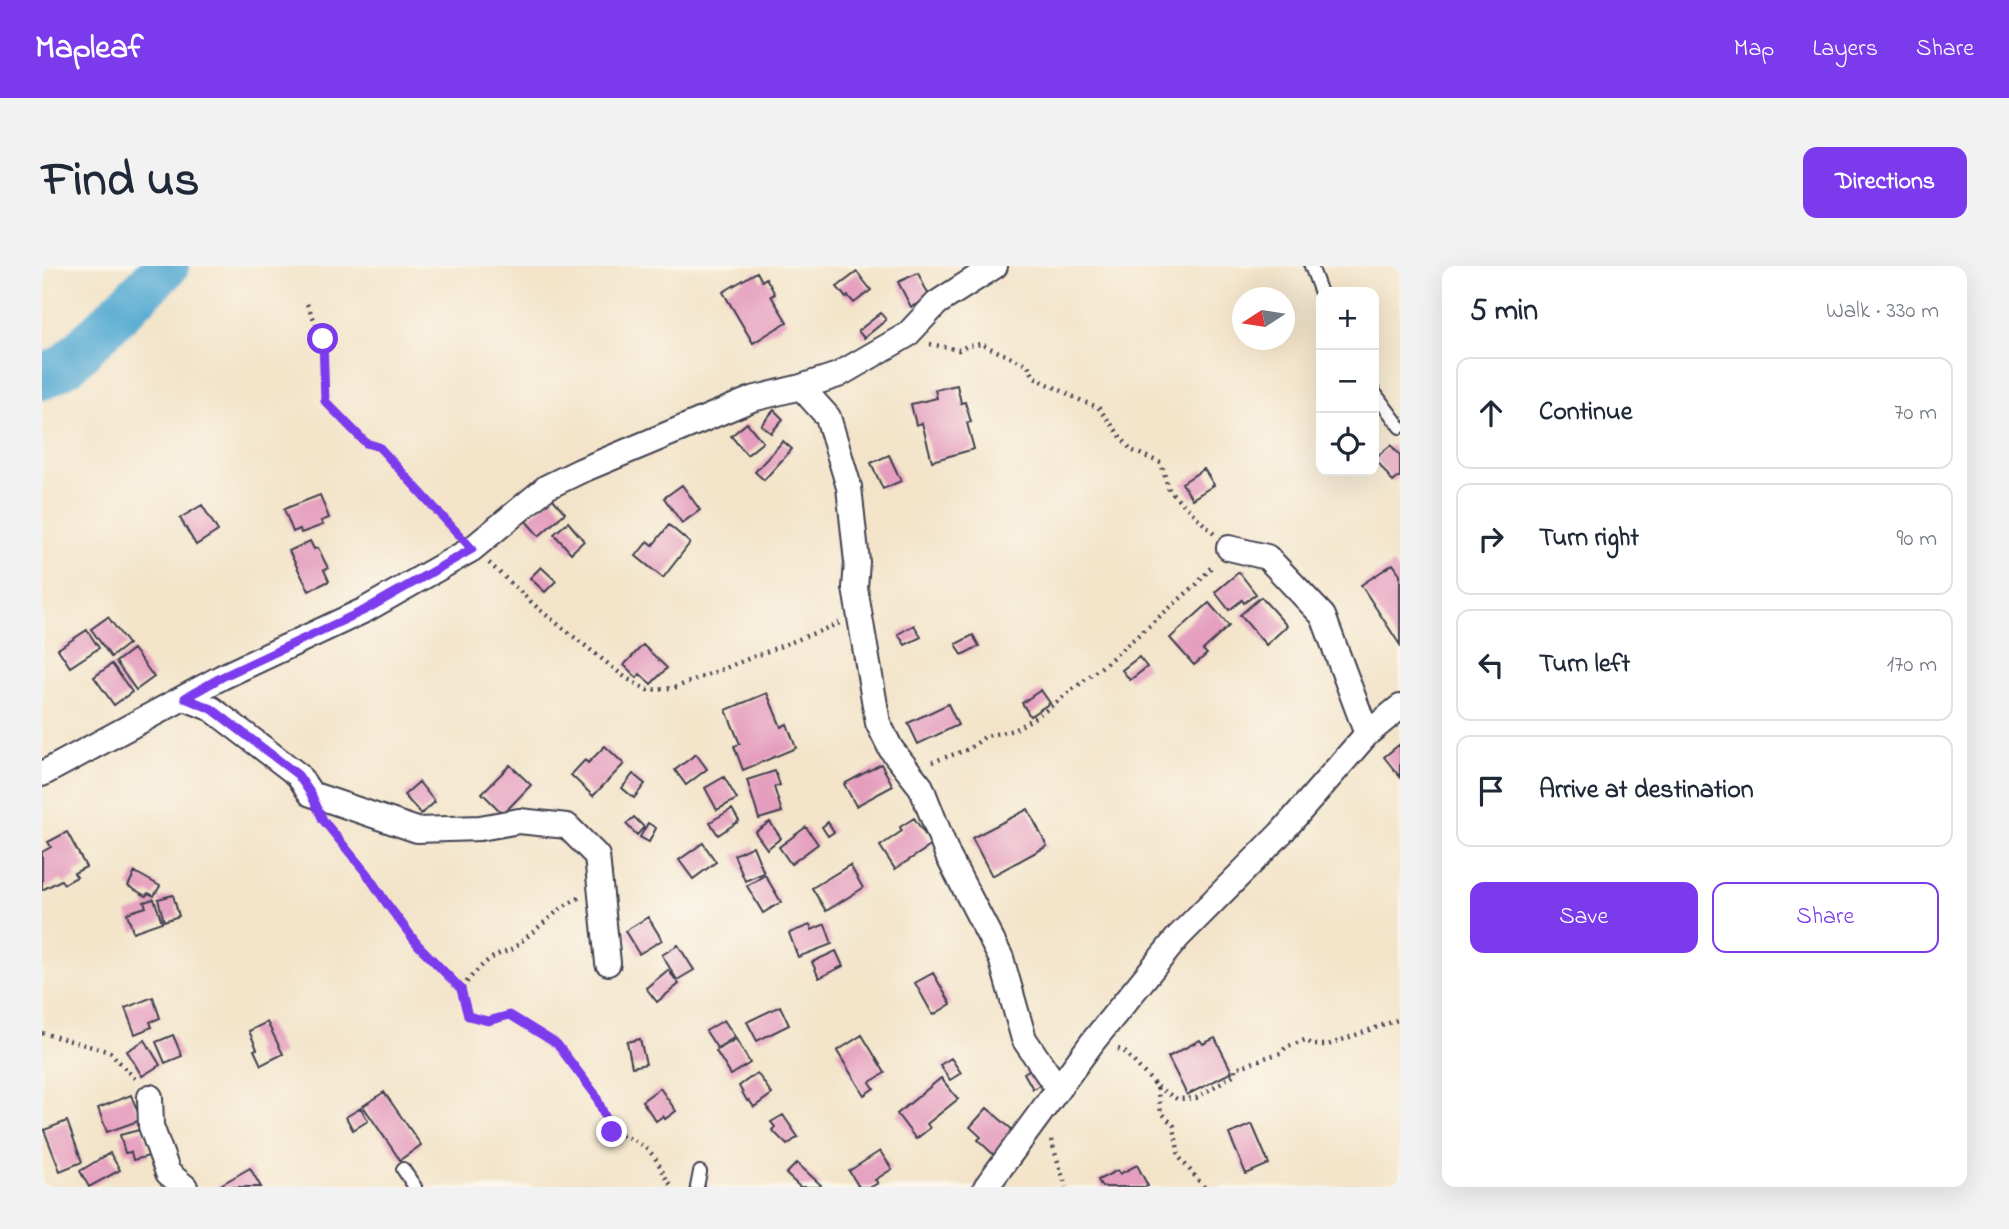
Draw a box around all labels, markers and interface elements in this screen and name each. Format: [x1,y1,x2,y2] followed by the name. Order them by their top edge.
[35,25,143,73] text: Mapleaf
[1734,32,1774,67] text: Map
[1812,32,1878,67] text: Layers
[1916,32,1974,67] text: Share
[42,146,199,218] text: Find us
[1803,147,1967,218] button: Directions
[1232,287,1295,350] north arrow
[1316,287,1379,476] map controls
[1316,287,1379,350] button: +
[1470,290,1538,334] text: 5 min
[1826,295,1939,328] text: Walk · 330 m
[307,323,338,354] route start
[1316,350,1379,413] button: −
[1472,394,1510,432] icon: ahead
[1539,394,1632,432] text: Continue
[1894,397,1937,430] text: 70 m
[1316,413,1379,476] button: locate
[1472,520,1510,558] icon: right
[1539,520,1639,558] text: Turn right
[1897,523,1937,556] text: 90 m
[1472,646,1510,684] icon: left
[1539,646,1630,684] text: Turn left
[1887,649,1937,682] text: 170 m
[1472,772,1510,810] icon: arrive
[1539,772,1754,810] text: Arrive at destination
[1470,882,1698,953] button: Save
[1712,882,1939,953] button: Share
[596,1116,627,1147] route end

